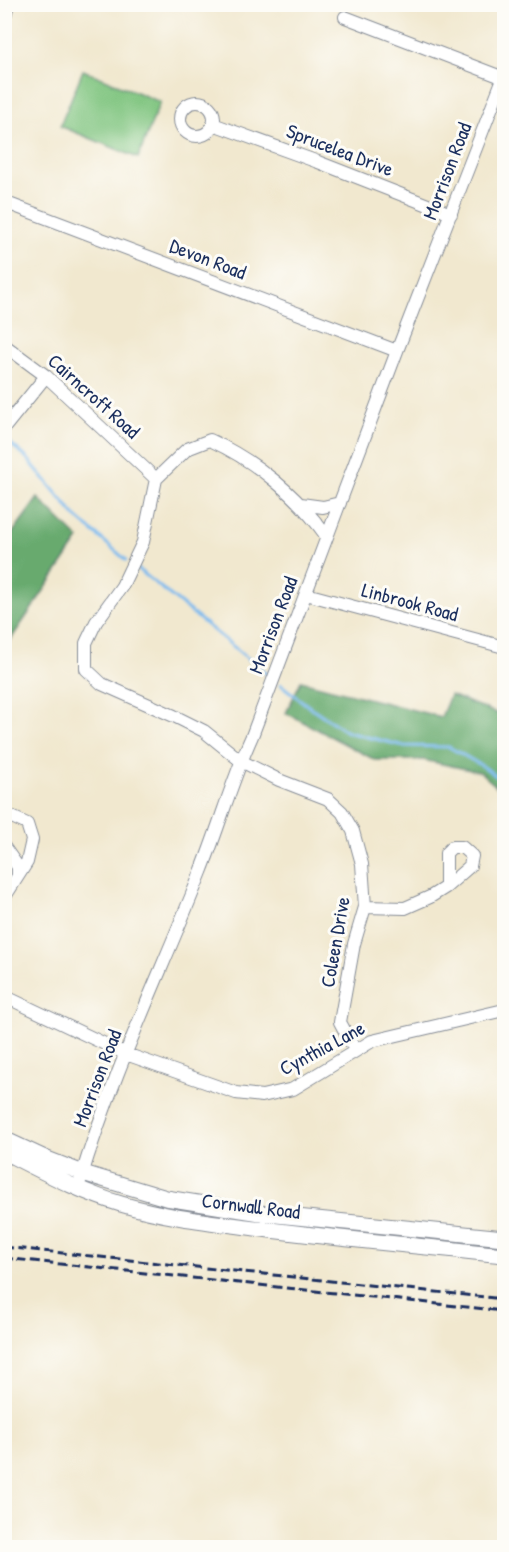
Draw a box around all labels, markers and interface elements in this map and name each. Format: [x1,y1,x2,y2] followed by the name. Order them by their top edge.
[283,117,398,182] street label: Sprucelea Drive
[416,118,477,223] street label: Morrison Road
[166,232,251,286] street label: Devon Road
[43,347,146,444] street label: Cairncroft Road
[242,572,303,677] street label: Morrison Road
[359,576,461,627] street label: Linbrook Road
[313,894,356,989] street label: Coleen Drive
[274,1014,369,1081] street label: Cynthia Lane
[66,1025,127,1130] street label: Morrison Road
[200,1186,302,1225] street label: Cornwall Road

